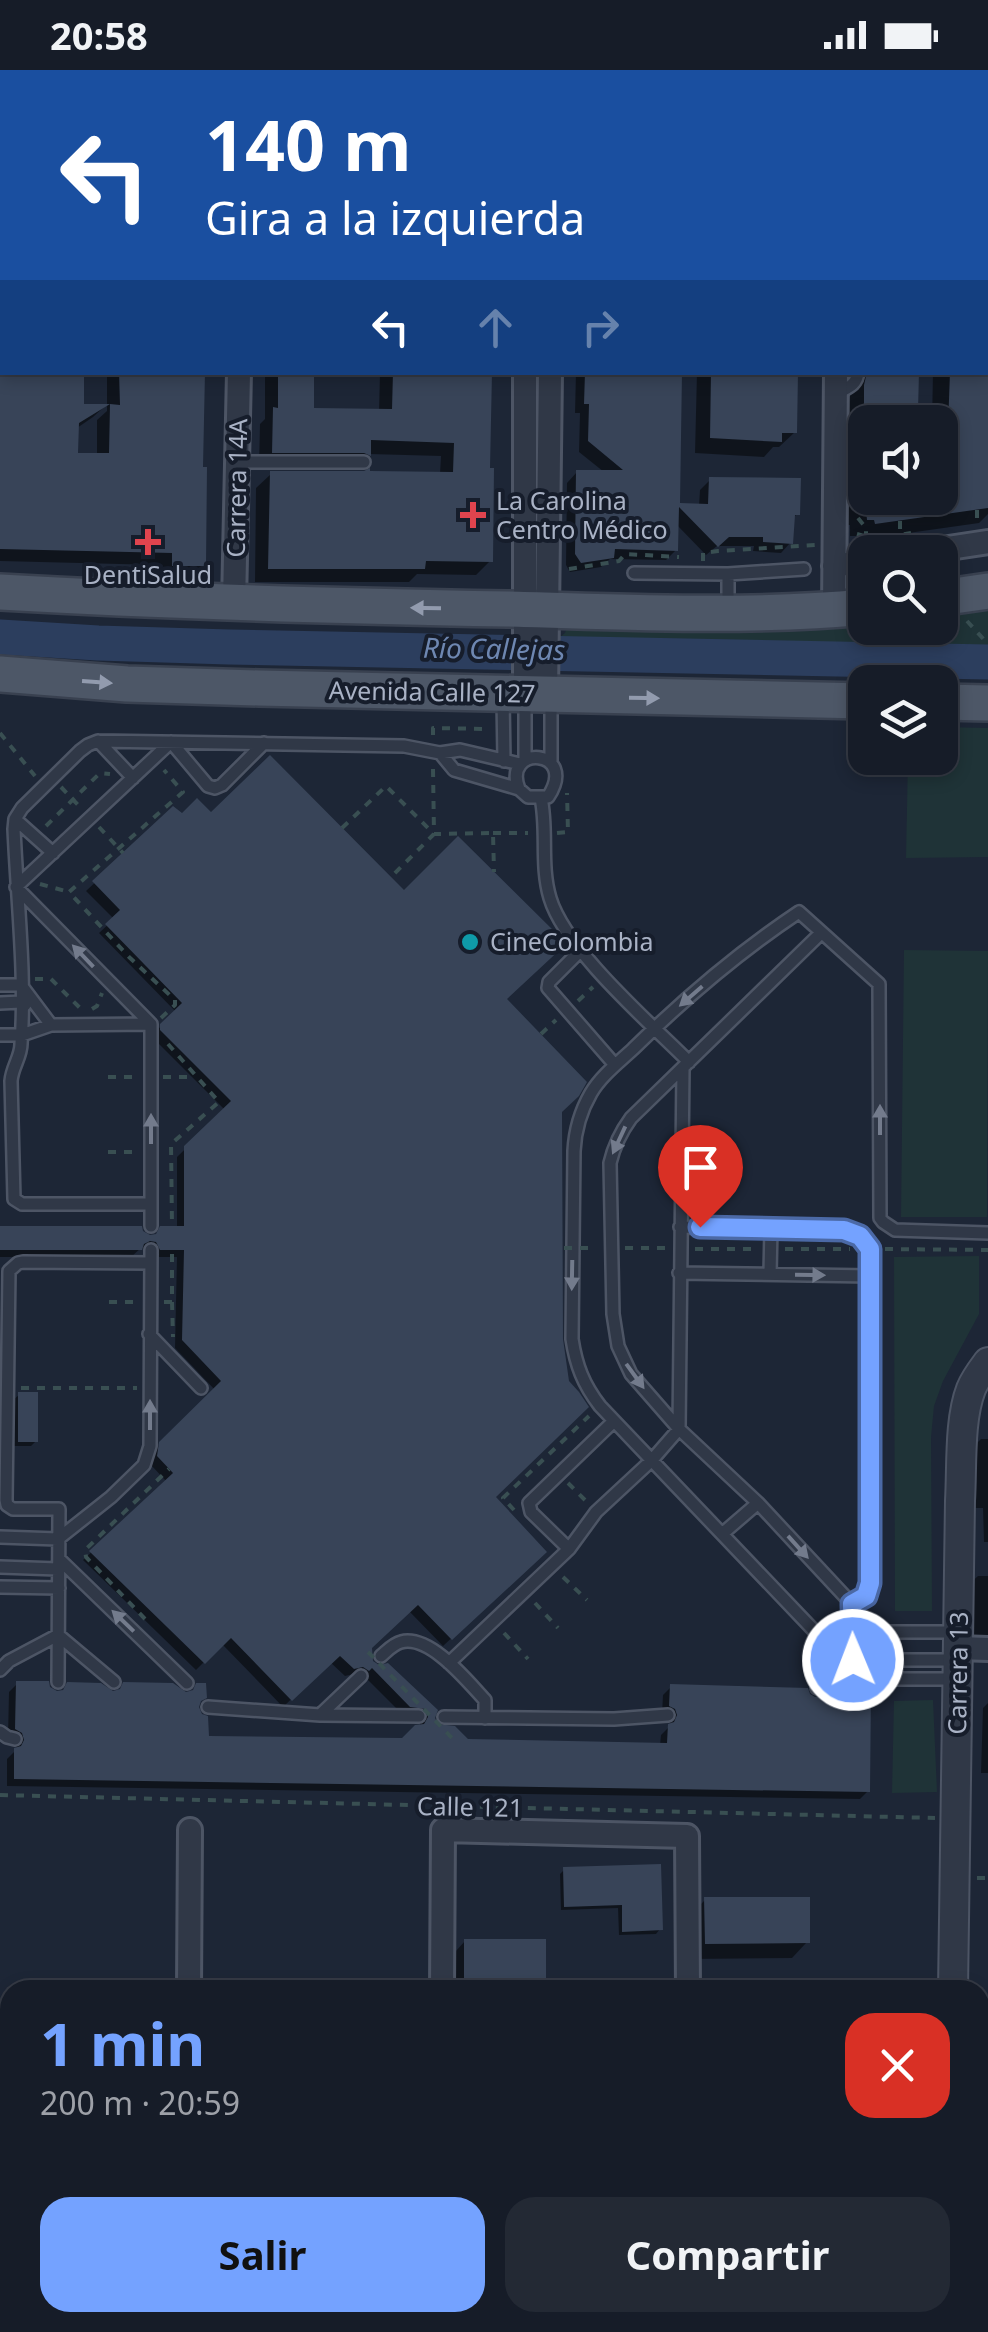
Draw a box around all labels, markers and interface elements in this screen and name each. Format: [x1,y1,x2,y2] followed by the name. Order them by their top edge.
[50,9,148,61] text: 20:58
[205,96,412,192] text: 140 m
[40,110,170,240] icon: left
[205,187,585,248] text: Gira a la izquierda
[363,300,418,355] icon: left
[468,300,523,355] icon: ahead
[573,300,628,355] icon: right
[848,405,958,775] map controls
[848,405,958,515] button: sound
[218,418,254,558] street label: Carrera 14A
[496,483,668,546] place label: La Carolina Centro Médico
[460,502,486,528] marker: La Carolina Centro Médico
[135,529,161,555] marker: DentiSalud
[848,535,958,645] button: search
[84,557,212,591] place label: DentiSalud
[410,599,442,615] one-way arrow
[423,628,565,668] water label: Río Callejas
[848,665,958,775] button: layers
[328,672,536,710] street label: Avenida Calle 127
[82,674,114,690] one-way arrow
[628,690,660,706] one-way arrow
[490,924,654,958] place label: CineColombia
[459,931,481,953] marker: CineColombia
[72,944,96,968] one-way arrow
[679,985,704,1007] one-way arrow
[871,1104,887,1136] one-way arrow
[143,1112,159,1144] one-way arrow
[611,1125,627,1155] one-way arrow
[658,1125,743,1228] pin
[673,1140,728,1195] icon: arrive
[564,1260,580,1292] one-way arrow
[794,1267,826,1283] one-way arrow
[625,1362,644,1389] one-way arrow
[142,1398,158,1430] one-way arrow
[786,1534,809,1558] one-way arrow
[801,1608,905,1712] position arrow
[112,1610,136,1633] one-way arrow
[939,1611,975,1735] street label: Carrera 13
[417,1788,523,1824] street label: Calle 121
[40,2002,205,2084] text: 1 min
[845,2013,950,2118] button: close
[40,2081,240,2124] text: 200 m · 20:59
[40,2197,485,2312] button: Salir
[505,2197,950,2312] button: Compartir

